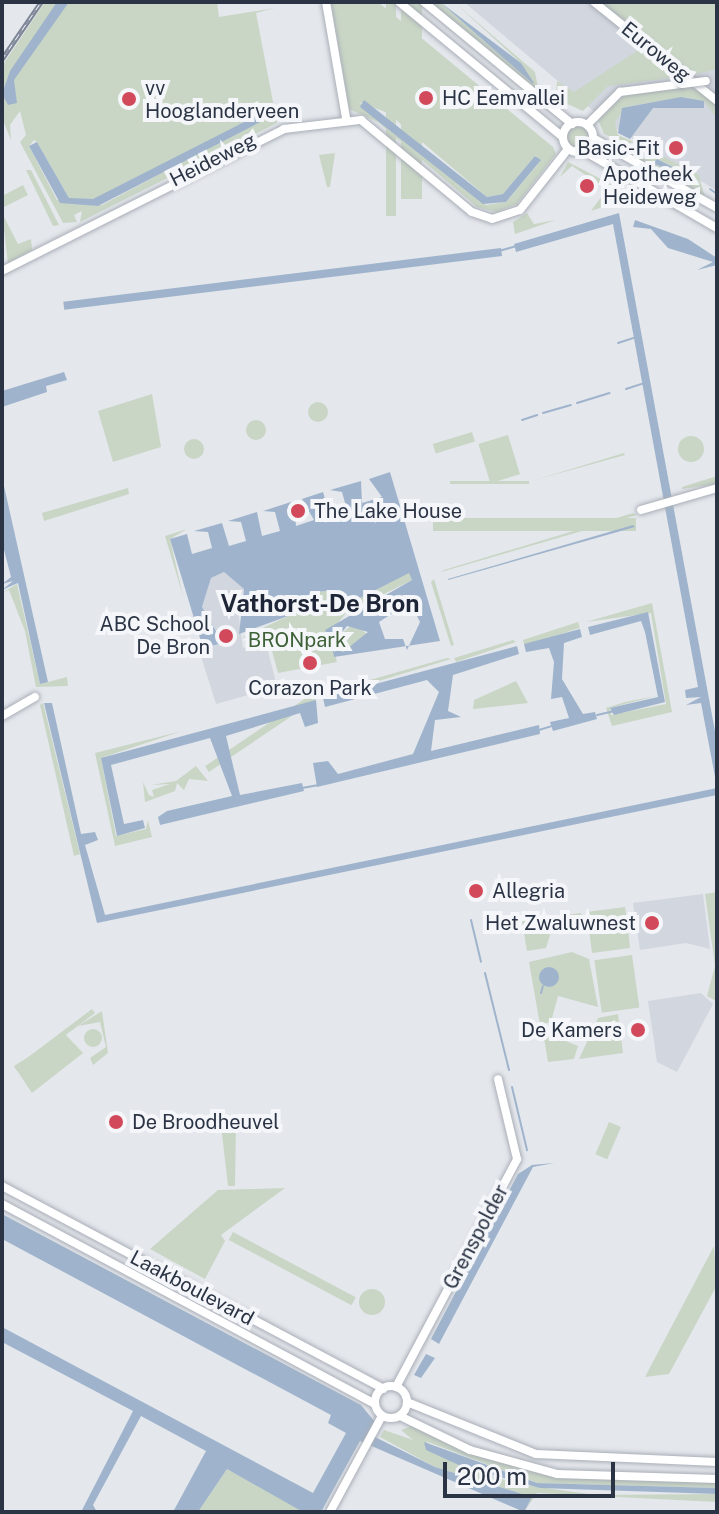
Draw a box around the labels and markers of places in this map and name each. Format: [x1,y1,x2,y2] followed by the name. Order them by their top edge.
[145,76,299,123] place label: vv Hooglanderveen
[442,86,565,110] place label: HC Eemvallei
[417,89,435,107] marker: HC Eemvallei
[120,90,138,108] marker: vv Hooglanderveen
[577,136,660,160] place label: Basic-Fit
[667,139,685,157] marker: Basic-Fit
[603,162,697,209] place label: Apotheek Heideweg
[578,177,596,195] marker: Apotheek Heideweg
[314,499,462,523] place label: The Lake House
[289,502,307,520] marker: The Lake House
[99,612,210,659] place label: ABC School De Bron
[217,627,235,645] marker: ABC School De Bron
[301,654,319,672] marker: Corazon Park
[248,676,372,700] place label: Corazon Park
[492,879,565,903] place label: Allegria
[467,882,485,900] marker: Allegria
[485,911,636,935] place label: Het Zwaluwnest
[643,914,661,932] marker: Het Zwaluwnest
[521,1018,622,1042] place label: De Kamers
[629,1021,647,1039] marker: De Kamers
[132,1110,280,1134] place label: De Broodheuvel
[107,1113,125,1131] marker: De Broodheuvel

